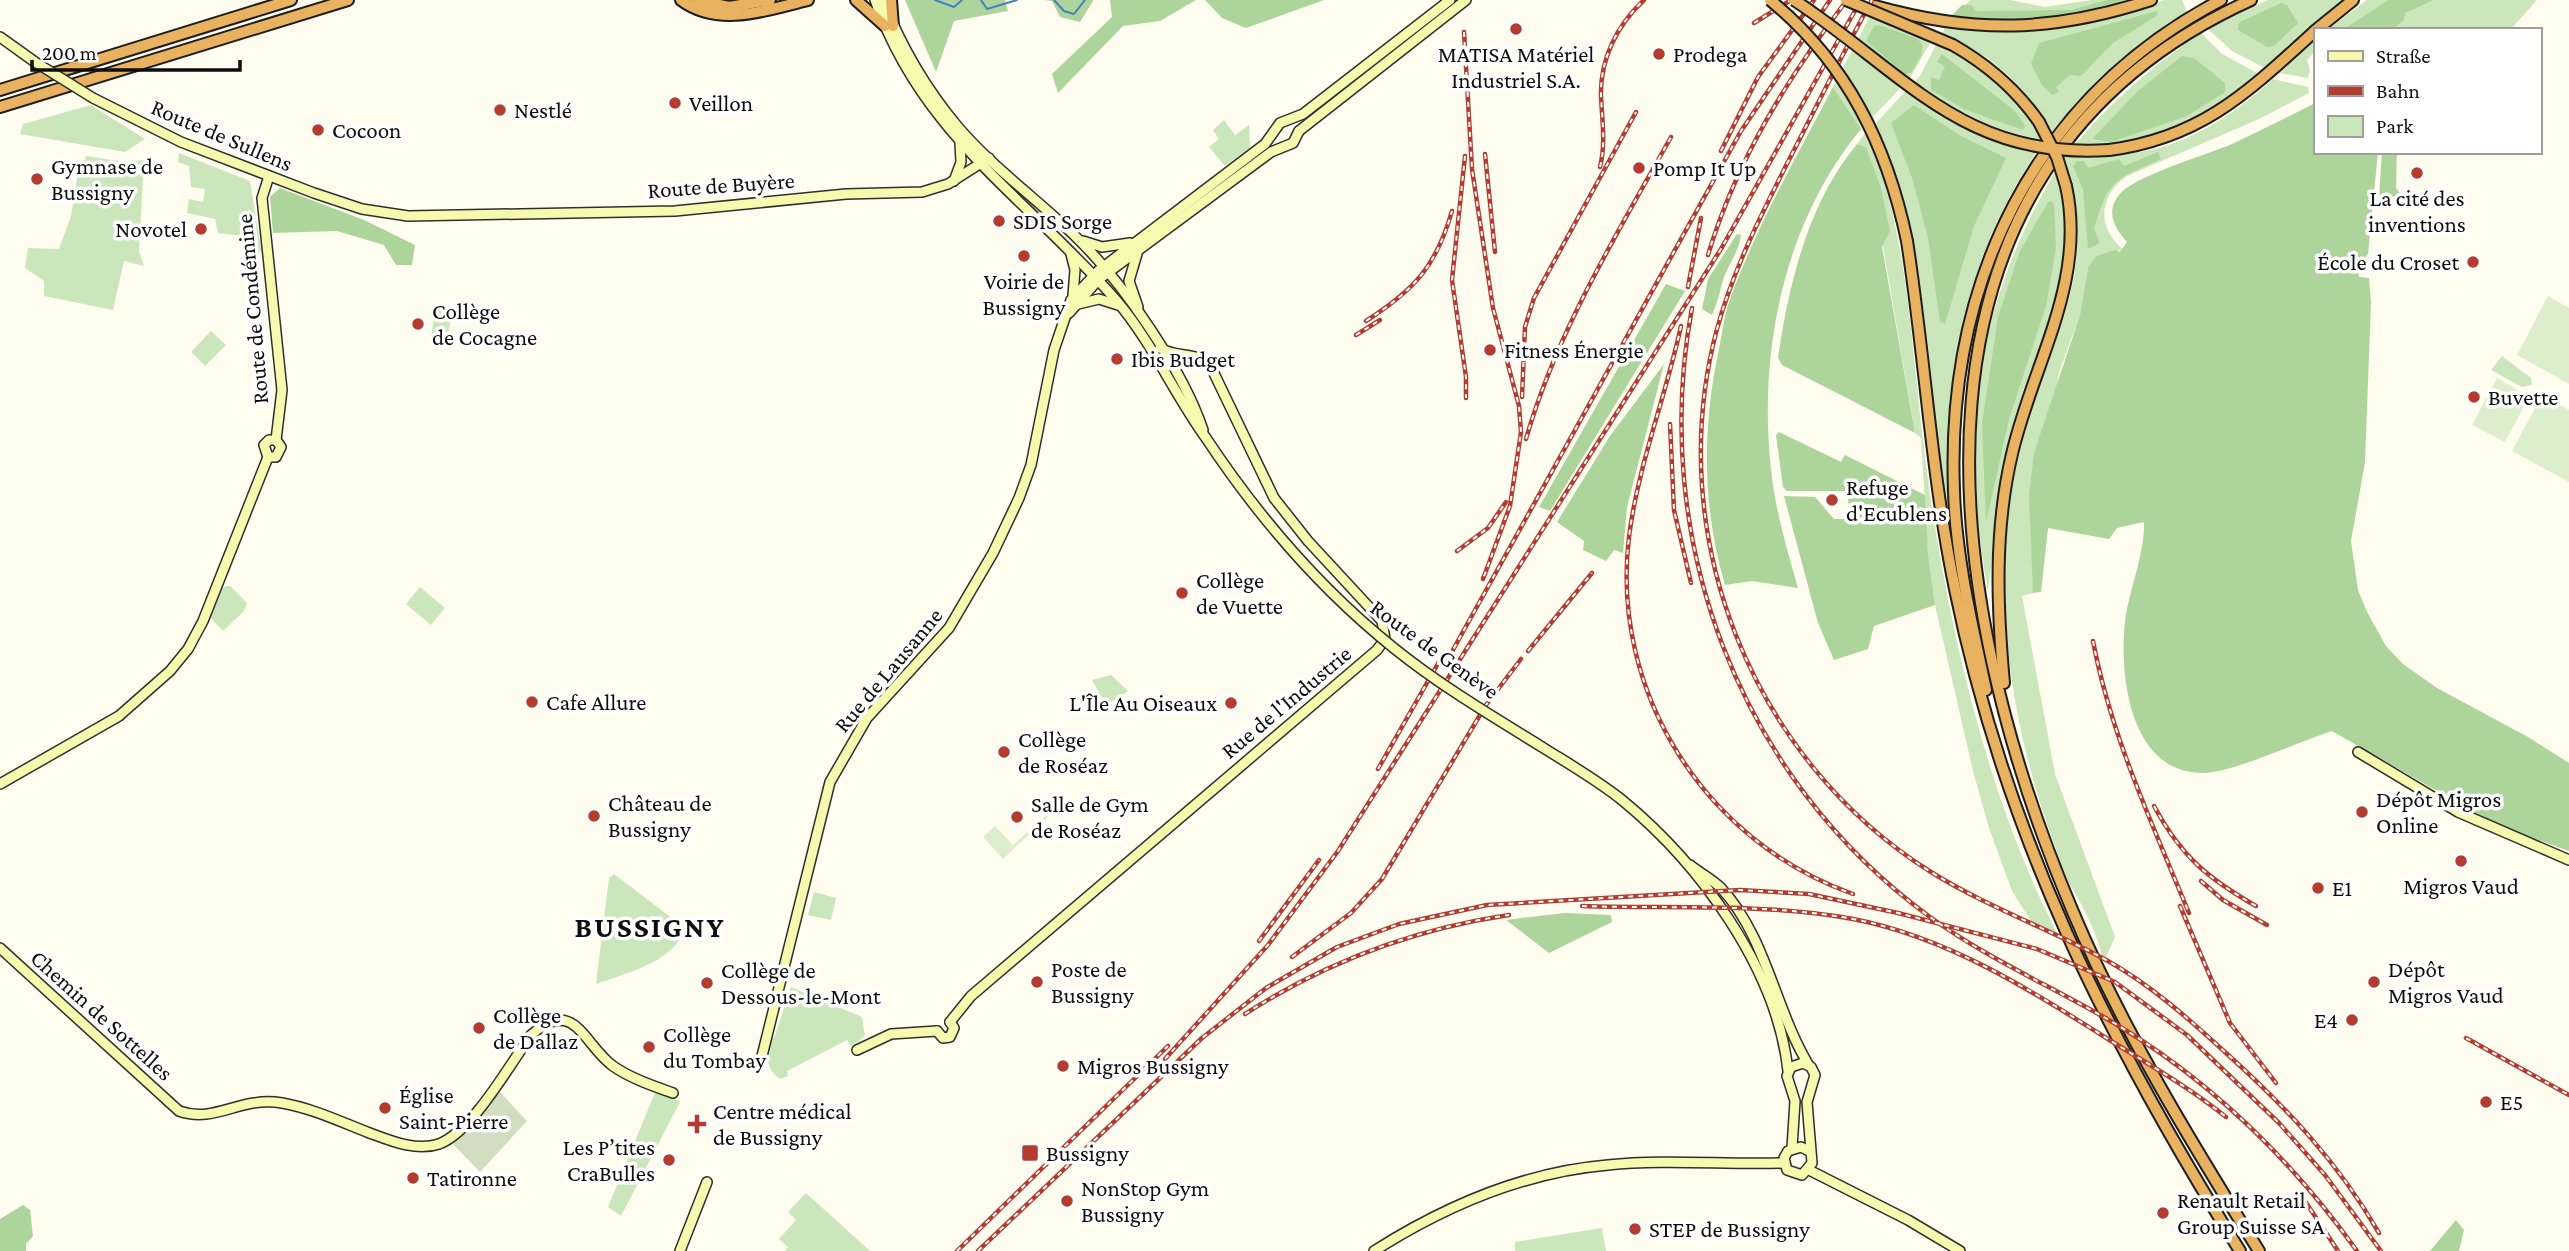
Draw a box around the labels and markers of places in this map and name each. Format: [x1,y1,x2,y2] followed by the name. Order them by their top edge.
[1508,21,1524,37] marker: MATISA Matériel Industriel S.A.
[1438,41,1594,93] place label: MATISA Matériel Industriel S.A.
[1673,41,1748,67] place label: Prodega
[1651,46,1667,62] marker: Prodega
[689,90,753,116] place label: Veillon
[667,95,683,111] marker: Veillon
[514,97,572,123] place label: Nestlé
[492,102,508,118] marker: Nestlé
[332,117,401,143] place label: Cocoon
[310,122,326,138] marker: Cocoon
[51,153,163,205] place label: Gymnase de Bussigny
[1653,155,1756,181] place label: Pomp It Up
[1631,160,1647,176] marker: Pomp It Up
[2409,165,2425,181] marker: La cité des inventions
[29,171,45,187] marker: Gymnase de Bussigny
[2368,185,2466,237] place label: La cité des inventions
[1013,208,1112,234] place label: SDIS Sorge
[991,213,1007,229] marker: SDIS Sorge
[115,216,187,242] place label: Novotel
[193,221,209,237] marker: Novotel
[1016,248,1032,264] marker: Voirie de Bussigny
[2317,249,2459,275] place label: École du Croset
[2465,254,2481,270] marker: École du Croset
[983,268,1066,320] place label: Voirie de Bussigny
[432,298,537,350] place label: Collège de Cocagne
[410,316,426,332] marker: Collège de Cocagne
[1504,337,1644,363] place label: Fitness Énergie
[1482,342,1498,358] marker: Fitness Énergie
[1131,346,1235,372] place label: Ibis Budget
[1109,351,1125,367] marker: Ibis Budget
[2488,384,2558,410] place label: Buvette
[2466,389,2482,405] marker: Buvette
[1846,474,1947,526] place label: Refuge d'Ecublens
[1824,492,1840,508] marker: Refuge d'Ecublens
[1196,567,1283,619] place label: Collège de Vuette
[1174,585,1190,601] marker: Collège de Vuette
[546,689,646,715] place label: Cafe Allure
[1069,690,1217,716] place label: L'Île Au Oiseaux
[524,694,540,710] marker: Cafe Allure
[1223,695,1239,711] marker: L'Île Au Oiseaux
[1018,726,1108,778] place label: Collège de Roséaz
[996,744,1012,760] marker: Collège de Roséaz
[2376,786,2501,838] place label: Dépôt Migros Online
[608,790,712,842] place label: Château de Bussigny
[1031,791,1149,843] place label: Salle de Gym de Roséaz
[2354,804,2370,820] marker: Dépôt Migros Online
[586,808,602,824] marker: Château de Bussigny
[1009,809,1025,825] marker: Salle de Gym de Roséaz
[2453,853,2469,869] marker: Migros Vaud
[2403,873,2519,899] place label: Migros Vaud
[2332,875,2352,901] place label: E1
[2310,880,2326,896] marker: E1
[1051,956,1134,1008] place label: Poste de Bussigny
[2388,956,2504,1008] place label: Dépôt Migros Vaud
[721,957,881,1009] place label: Collège de Dessous-le-Mont
[1029,974,1045,990] marker: Poste de Bussigny
[2366,974,2382,990] marker: Dépôt Migros Vaud
[699,975,715,991] marker: Collège de Dessous-le-Mont
[493,1002,578,1054] place label: Collège de Dallaz
[2314,1007,2338,1033] place label: E4
[2344,1012,2360,1028] marker: E4
[471,1020,487,1036] marker: Collège de Dallaz
[663,1021,766,1073] place label: Collège du Tombay
[641,1039,657,1055] marker: Collège du Tombay
[1077,1053,1229,1079] place label: Migros Bussigny
[1055,1058,1071,1074] marker: Migros Bussigny
[399,1082,508,1134] place label: Église Saint-Pierre
[2500,1089,2523,1115] place label: E5
[2478,1094,2494,1110] marker: E5
[713,1098,852,1150] place label: Centre médical de Bussigny
[377,1100,393,1116] marker: Église Saint-Pierre
[687,1114,707,1134] marker: Centre médical de Bussigny
[563,1134,655,1186] place label: Les P’tites CraBulles
[1046,1140,1129,1166] place label: Bussigny
[1020,1143,1040,1163] marker: Bussigny
[661,1152,677,1168] marker: Les P’tites CraBulles
[427,1165,517,1191] place label: Tatironne
[405,1170,421,1186] marker: Tatironne
[1081,1175,1209,1227] place label: NonStop Gym Bussigny
[2177,1187,2325,1239] place label: Renault Retail Group Suisse SA
[1059,1193,1075,1209] marker: NonStop Gym Bussigny
[2155,1205,2171,1221] marker: Renault Retail Group Suisse SA
[1649,1216,1810,1242] place label: STEP de Bussigny
[1627,1221,1643,1237] marker: STEP de Bussigny

